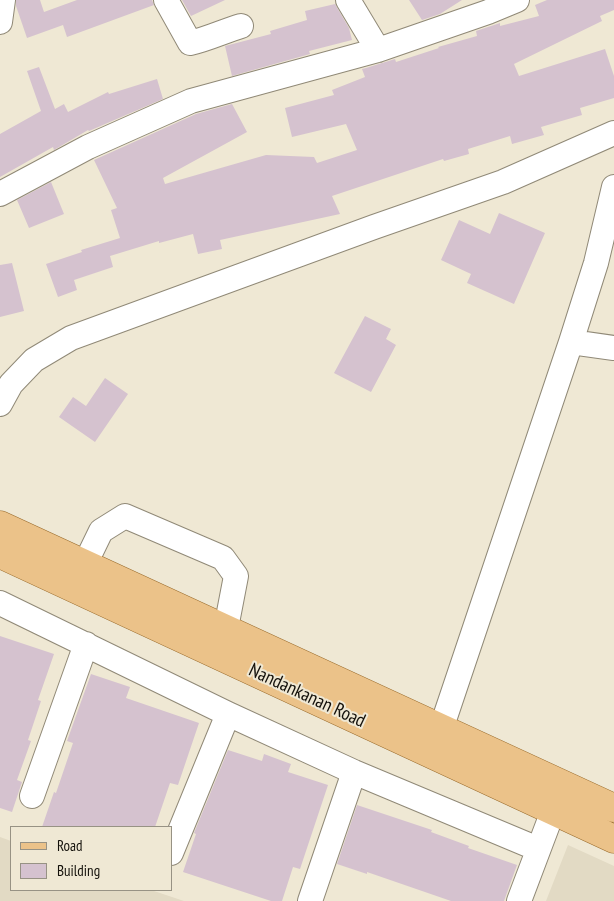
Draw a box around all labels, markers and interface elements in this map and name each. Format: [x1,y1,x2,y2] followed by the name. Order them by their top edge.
[245,659,369,733] street label: Nandankanan Road
[10,826,172,891] legend
[57,836,83,855] text: Road
[57,861,100,880] text: Building

